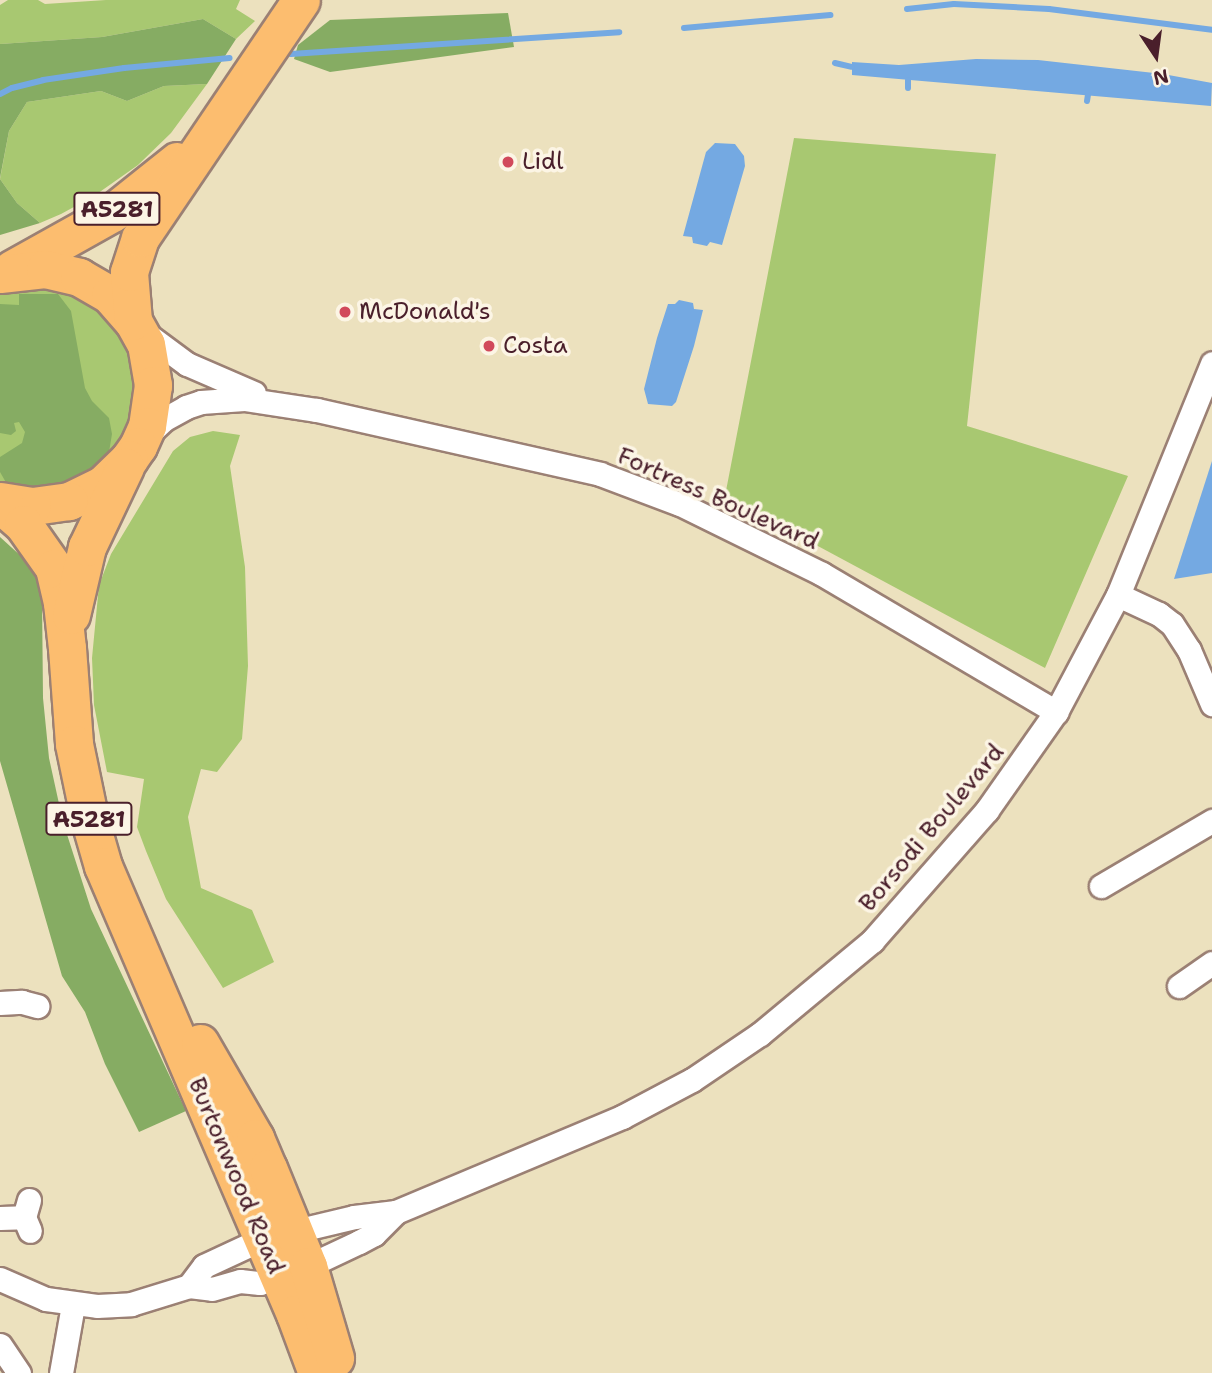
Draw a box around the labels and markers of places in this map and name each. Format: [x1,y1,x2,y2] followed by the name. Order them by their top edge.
[522,148,563,176] place label: Lidl
[500,154,516,170] marker: Lidl
[359,298,491,326] place label: McDonald's
[337,304,353,320] marker: McDonald's
[503,332,568,360] place label: Costa
[481,338,497,354] marker: Costa

